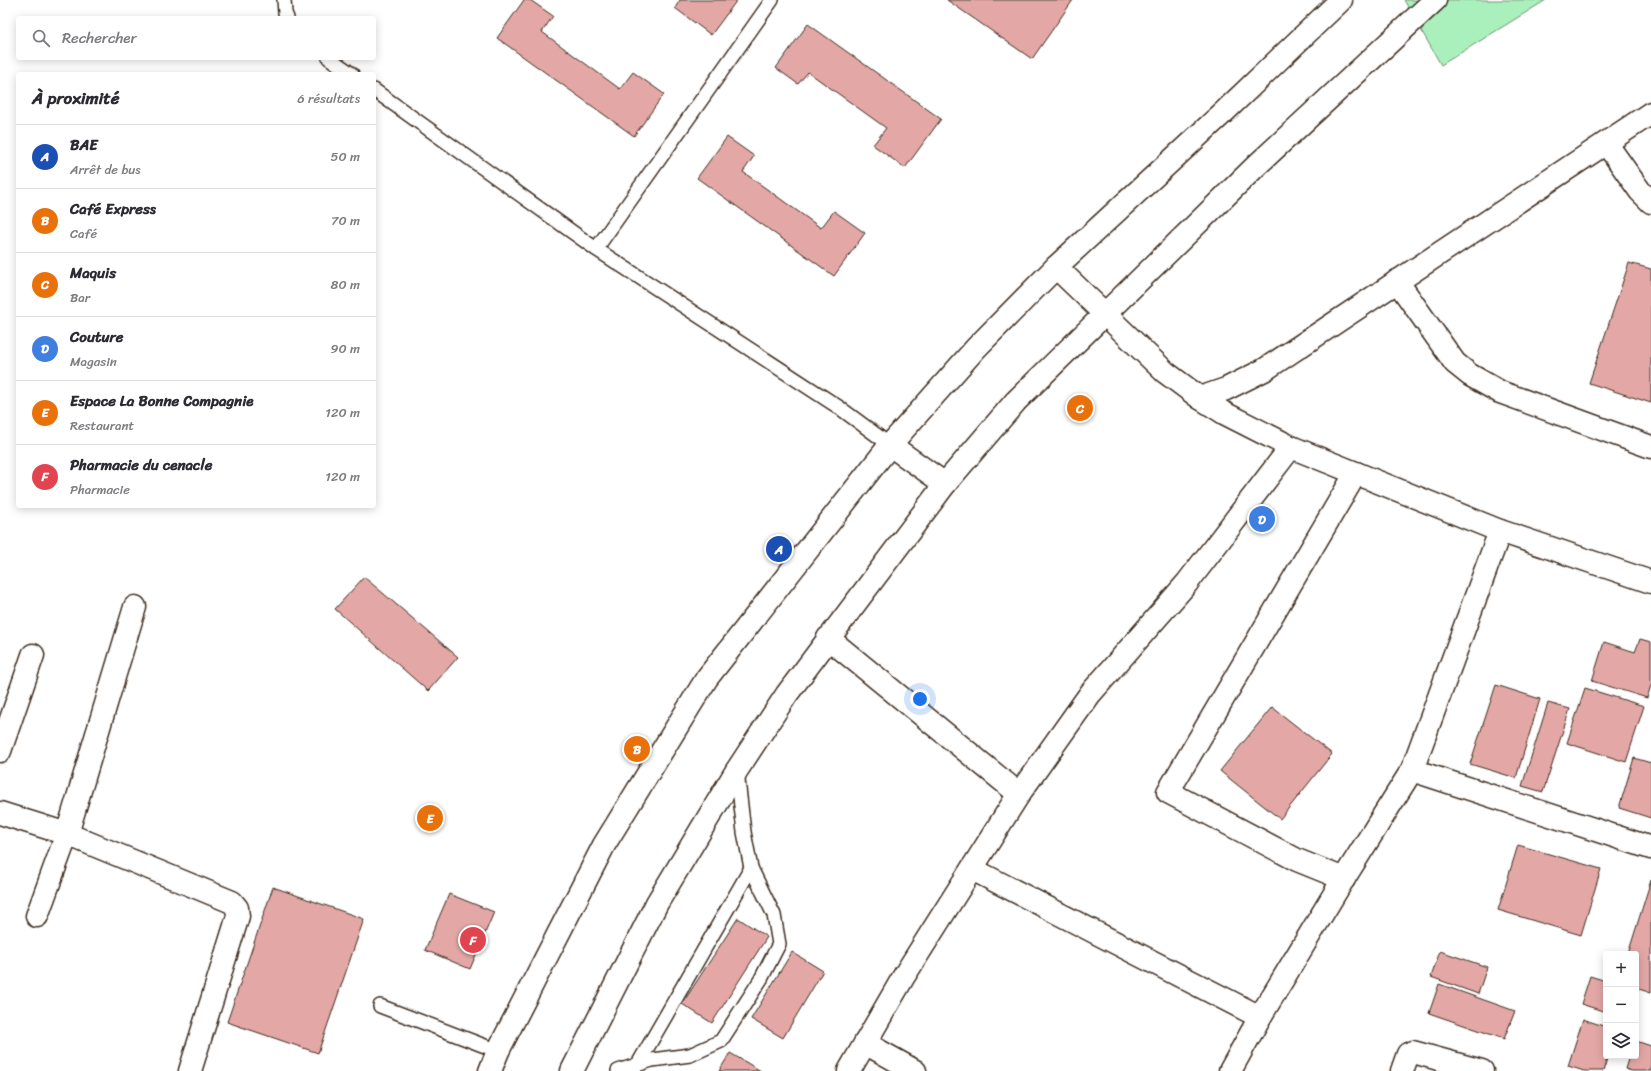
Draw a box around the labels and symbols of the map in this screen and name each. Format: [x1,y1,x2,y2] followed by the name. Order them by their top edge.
[1067,393,1093,423] pin: C
[1249,504,1275,534] pin: D
[766,534,792,564] pin: A
[910,689,930,709] your location
[624,734,650,764] pin: B
[417,803,443,833] pin: E
[460,925,486,955] pin: F

